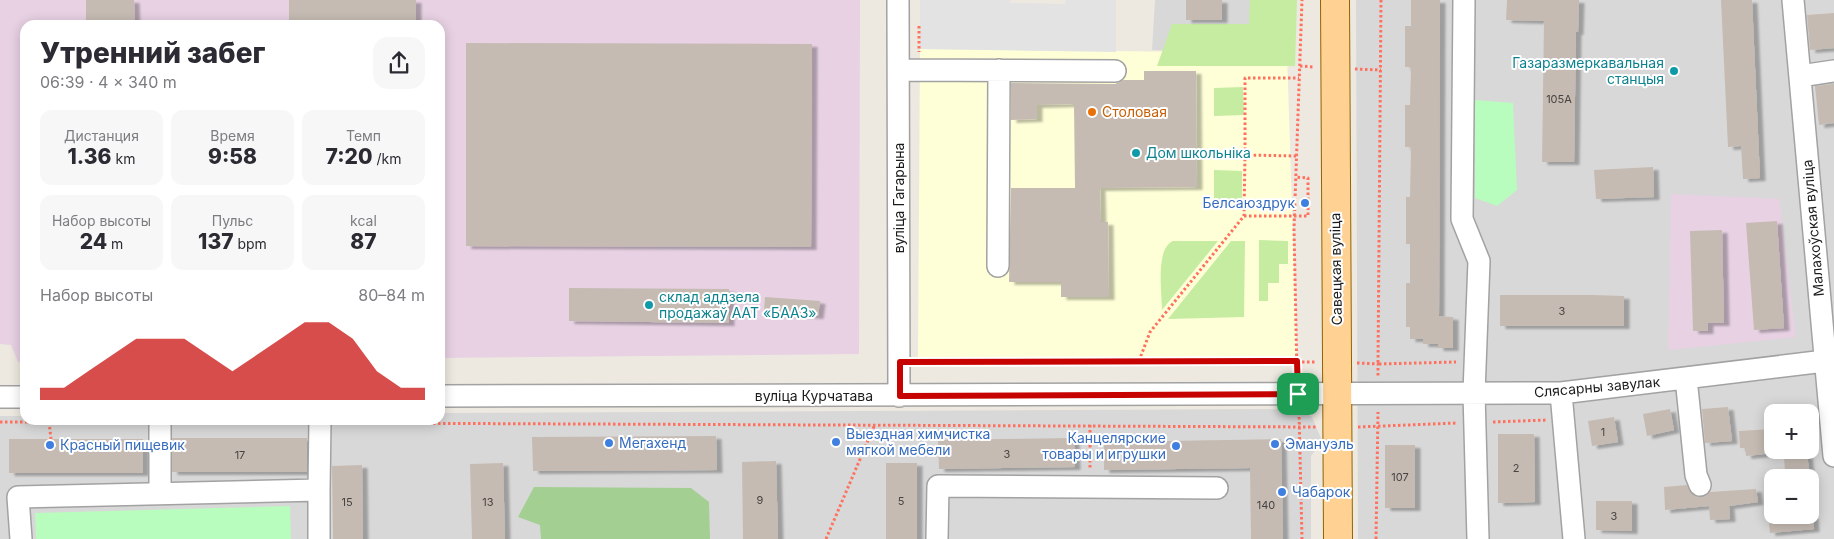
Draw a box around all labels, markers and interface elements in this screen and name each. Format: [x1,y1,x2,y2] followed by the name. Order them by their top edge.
[40,36,265,70] text: Утренний забег
[373,37,425,89] button: share
[1512,54,1664,87] place label: Газаразмеркавальная станцыя
[1668,65,1680,77] marker: Газаразмеркавальная станцыя
[40,72,177,92] text: 06:39 · 4 × 340 m
[1546,92,1572,106] house number: 105А
[1102,103,1167,120] place label: Столовая
[1086,106,1098,118] marker: Столовая
[64,127,139,144] text: Дистанция
[210,127,255,144] text: Время
[346,127,381,144] text: Темп
[890,143,907,253] street label: вуліца Гагарына
[68,144,112,169] text: 1.36
[208,144,257,169] text: 9:58
[326,144,373,169] text: 7:20
[1146,144,1251,161] place label: Дом школьніка
[1130,147,1142,159] marker: Дом школьніка
[112,150,135,167] text: km
[373,150,401,167] text: /km
[1798,159,1827,297] street label: Малахоўская вуліца
[1202,194,1295,211] place label: Белсаюздрук
[1299,197,1311,209] marker: Белсаюздрук
[52,212,151,229] text: Набор высоты
[212,212,253,229] text: Пульс
[350,212,377,229] text: kcal
[1326,213,1345,325] street label: Савецкая вуліца
[80,229,107,254] text: 24
[198,229,234,254] text: 137
[350,229,377,254] text: 87
[107,235,123,252] text: m
[234,235,267,252] text: bpm
[40,285,153,305] text: Набор высоты
[358,285,425,305] text: 80–84 m
[659,288,817,321] place label: склад аддзела продажаў ААТ «БААЗ»
[643,299,655,311] marker: склад аддзела продажаў ААТ «БААЗ»
[1559,304,1566,318] house number: 3
[1533,372,1661,400] street label: Слясарны завулак
[1277,373,1319,415] pin
[1284,380,1312,408] icon: arrive
[755,387,873,404] street label: вуліца Курчатава
[1764,404,1819,524] map controls
[1764,404,1819,459] button: +
[846,425,990,458] place label: Выездная химчистка мягкой мебели
[1601,425,1605,439] house number: 1
[1042,429,1166,462] place label: Канцелярские товары и игрушки
[619,434,687,451] place label: Мегахенд
[1285,435,1354,452] place label: Эмануэль
[60,436,185,453] place label: Красный пищевик
[830,436,842,448] marker: Выездная химчистка мягкой мебели
[603,437,615,449] marker: Мегахенд
[1269,438,1281,450] marker: Эмануэль
[44,439,56,451] marker: Красный пищевик
[1170,440,1182,452] marker: Канцелярские товары и игрушки
[1004,447,1011,461] house number: 3
[235,448,245,462] house number: 17
[1513,461,1519,475] house number: 2
[1764,469,1819,524] button: −
[1391,470,1409,484] house number: 107
[1292,483,1351,500] place label: Чабарок
[1276,486,1288,498] marker: Чабарок
[757,493,764,507] house number: 9
[898,494,905,508] house number: 5
[341,495,353,509] house number: 15
[482,495,494,509] house number: 13
[1257,498,1275,512] house number: 140
[1611,509,1618,523] house number: 3

